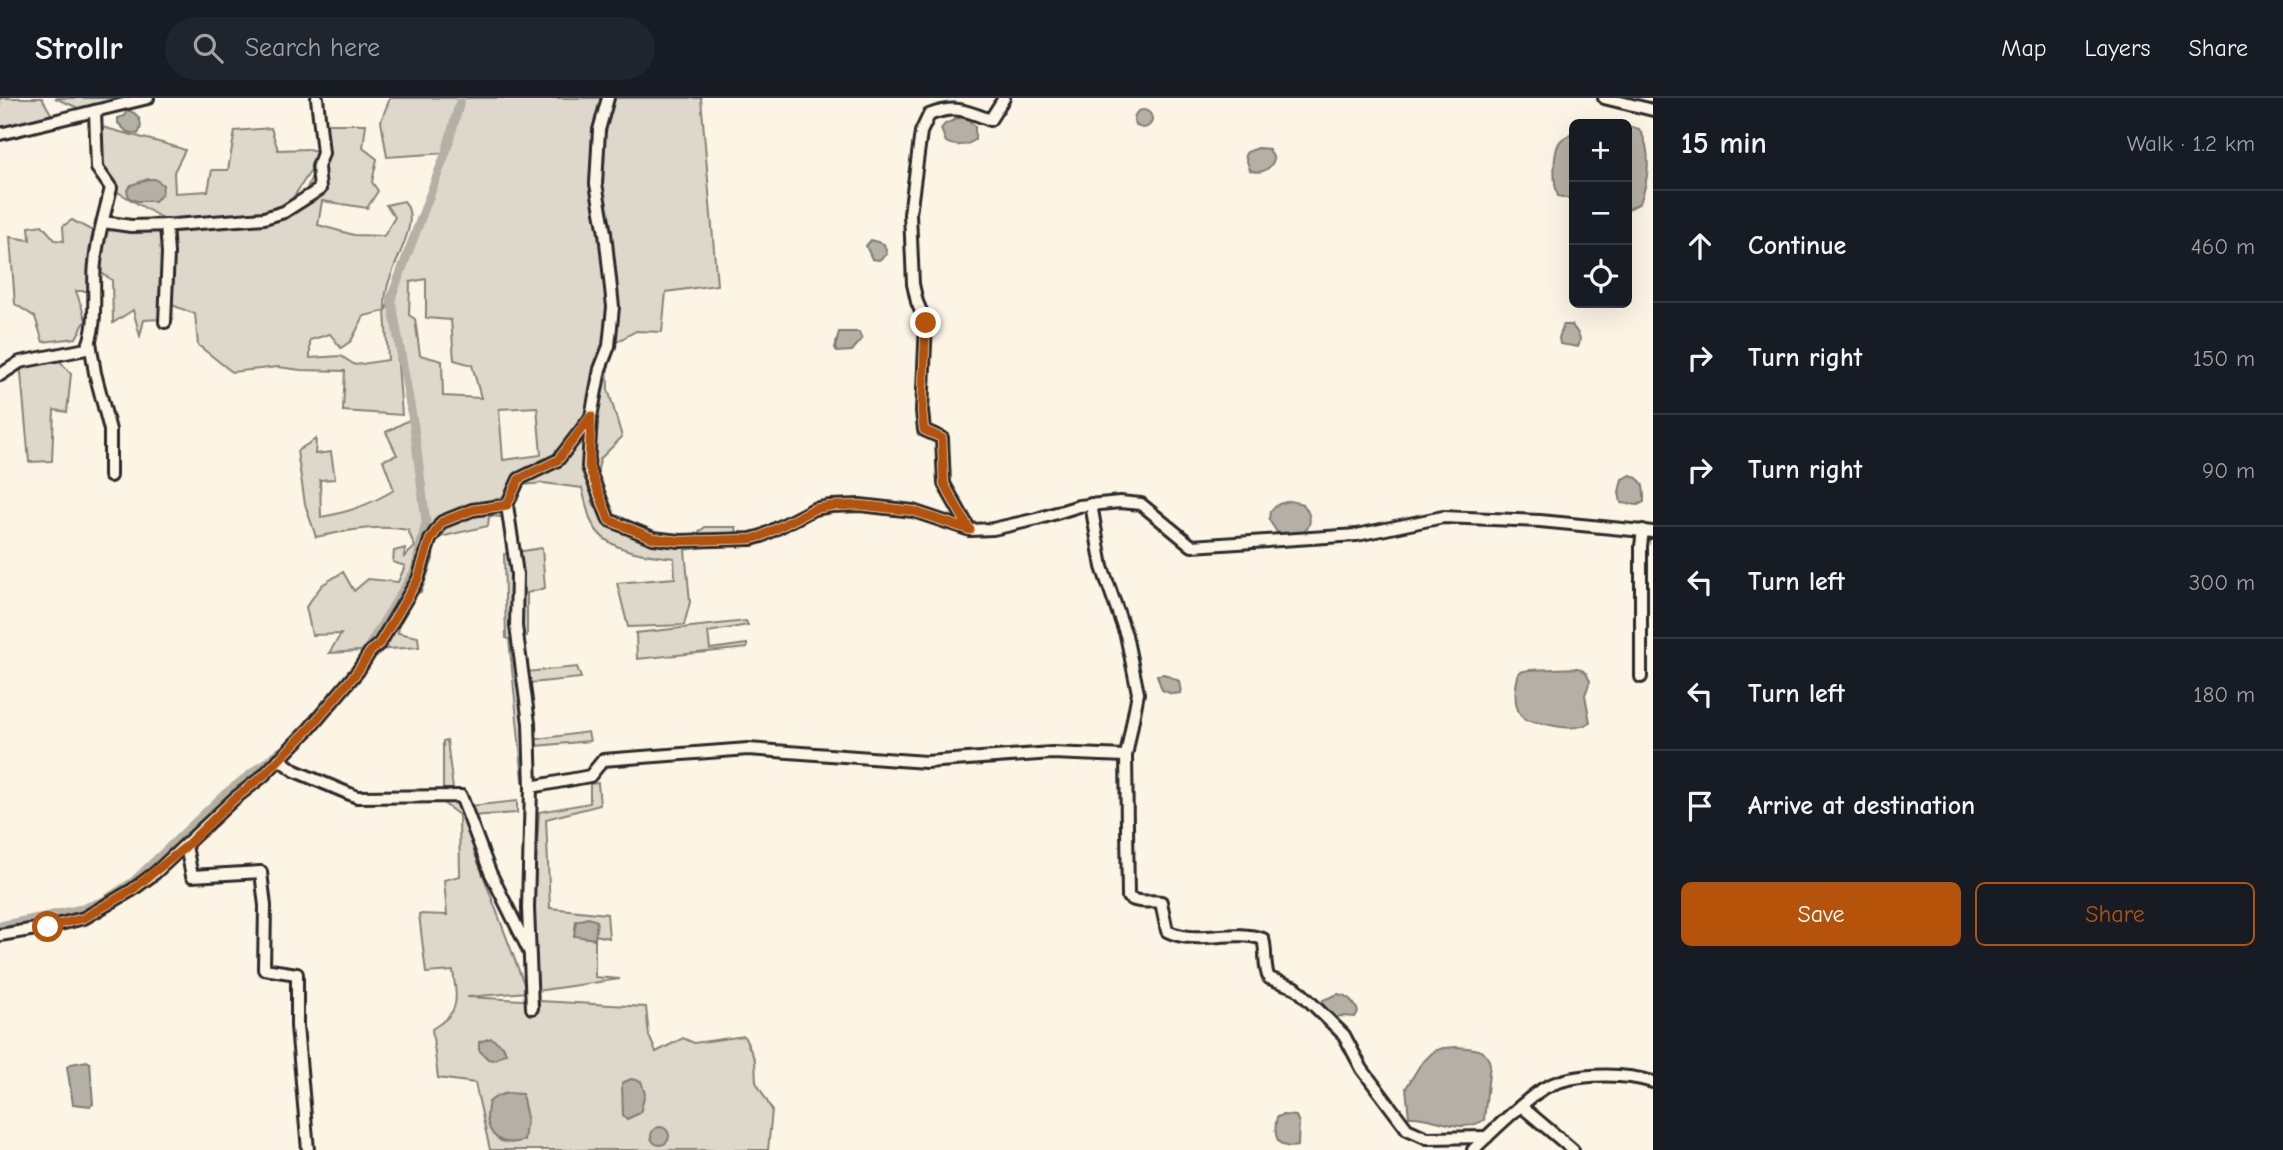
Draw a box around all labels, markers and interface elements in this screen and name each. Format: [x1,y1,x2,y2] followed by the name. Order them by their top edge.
[165,17,655,80] search box
[35,29,123,67] text: Strollr
[189,29,227,67] icon: search
[245,33,380,63] text: Search here
[2001,34,2047,62] text: Map
[2085,34,2150,62] text: Layers
[2188,34,2248,62] text: Share
[1569,119,1632,308] map controls
[1569,119,1632,182] button: +
[1681,126,1767,161] text: 15 min
[2127,130,2255,157] text: Walk · 1.2 km
[1569,182,1632,245] button: −
[1681,227,1719,265] icon: ahead
[1748,231,1846,261] text: Continue
[2191,233,2255,260] text: 460 m
[1569,245,1632,308] button: locate
[910,307,941,338] route end
[1681,339,1719,377] icon: right
[1748,343,1862,373] text: Turn right
[2193,345,2255,372] text: 150 m
[1681,451,1719,489] icon: right
[1748,455,1862,485] text: Turn right
[2202,457,2255,484] text: 90 m
[1681,563,1719,601] icon: left
[1748,567,1845,597] text: Turn left
[2189,569,2255,596] text: 300 m
[1681,675,1719,713] icon: left
[1748,679,1845,709] text: Turn left
[2193,681,2255,708] text: 180 m
[1681,787,1719,825] icon: arrive
[1748,791,1975,821] text: Arrive at destination
[1681,882,1961,946] button: Save
[1975,882,2255,946] button: Share
[32,911,63,942] route start

